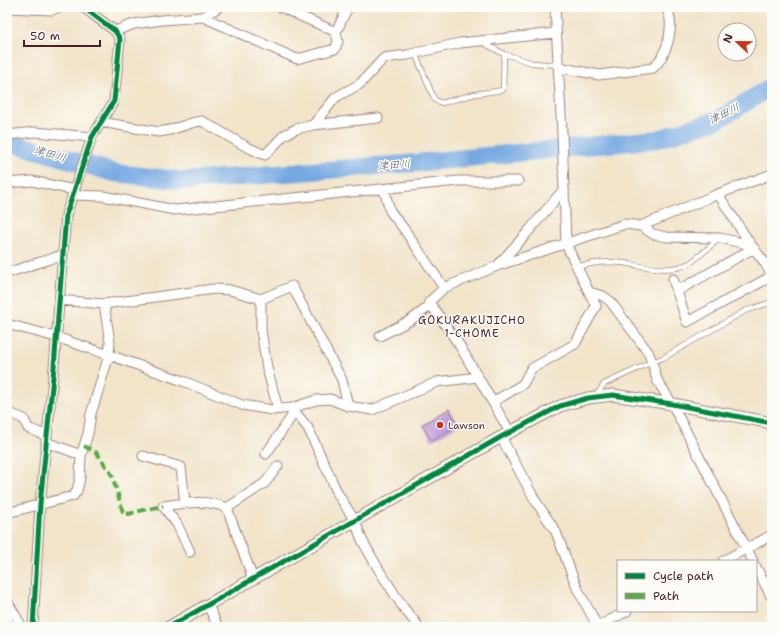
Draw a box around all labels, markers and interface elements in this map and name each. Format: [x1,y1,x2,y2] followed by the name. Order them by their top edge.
[24,22,100,48] scale bar
[717,22,757,62] north arrow
[30,28,60,44] text: 50 m
[720,31,737,45] text: N
[706,100,742,128] water label: 津田川
[32,142,68,166] water label: 津田川
[377,156,411,174] water label: 津田川
[418,313,526,341] district label: GOKURAKUJICHO 1-CHOME
[448,419,485,432] place label: Lawson
[435,420,445,430] marker: Lawson
[617,560,757,612] legend
[653,568,714,584] text: Cycle path
[653,588,679,604] text: Path

